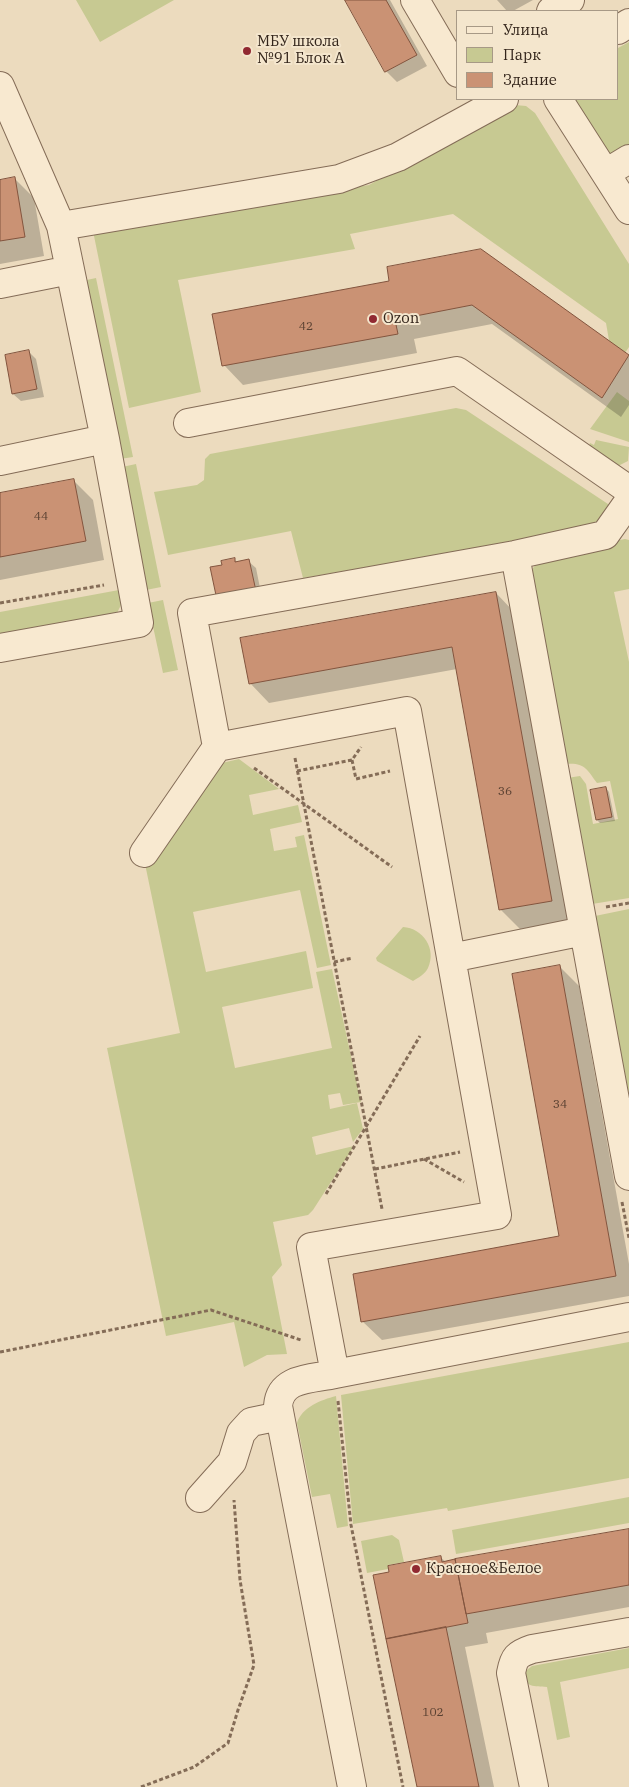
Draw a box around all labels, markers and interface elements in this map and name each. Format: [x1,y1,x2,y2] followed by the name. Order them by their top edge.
[456,10,619,100] legend
[503,20,548,39] text: Улица
[257,33,345,68] place label: МБУ школа №91 Блок А
[241,45,253,57] marker: МБУ школа №91 Блок А
[503,45,541,64] text: Парк
[503,70,557,89] text: Здание
[383,310,419,328] place label: Ozon
[367,313,379,325] marker: Ozon
[299,320,313,334] house number: 42
[34,510,48,524] house number: 44
[498,785,512,799] house number: 36
[553,1098,567,1112] house number: 34
[426,1560,542,1578] place label: Красное&Белое
[410,1563,422,1575] marker: Красное&Белое
[422,1706,444,1720] house number: 102

